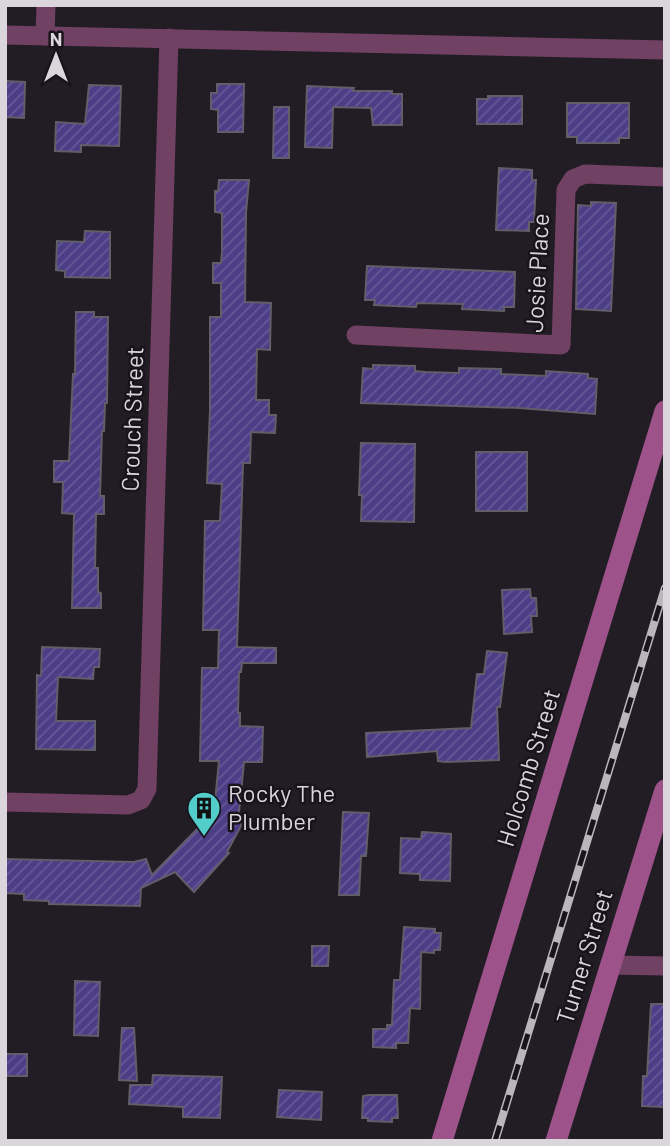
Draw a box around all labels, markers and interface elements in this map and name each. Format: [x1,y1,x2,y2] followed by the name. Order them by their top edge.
[21,21,91,91] north arrow
[50,27,62,50] text: N
[519,213,554,333] street label: Josie Place
[114,346,149,492] street label: Crouch Street
[490,685,565,850] street label: Holcomb Street
[228,778,335,835] place label: Rocky The Plumber
[185,789,223,838] building icon: Rocky The Plumber
[549,886,618,1027] street label: Turner Street

